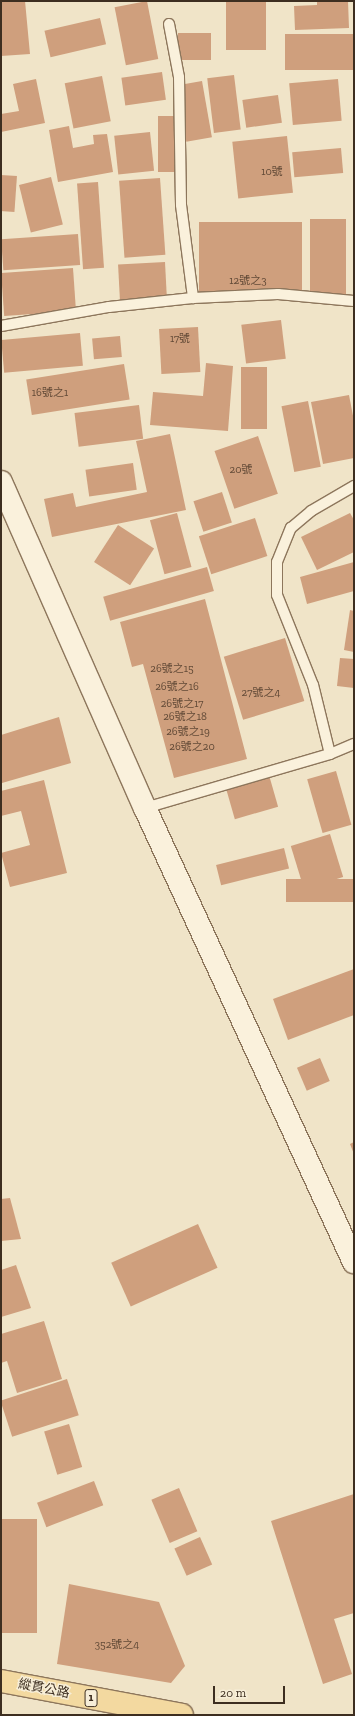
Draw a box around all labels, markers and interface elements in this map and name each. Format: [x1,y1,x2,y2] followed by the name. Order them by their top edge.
[261,165,283,179] house number: 10號
[229,274,267,288] house number: 12號之3
[170,332,190,346] house number: 17號
[32,386,68,400] house number: 16號之1
[229,463,253,477] house number: 20號
[150,662,194,676] house number: 26號之15
[155,680,199,694] house number: 26號之16
[242,686,280,700] house number: 27號之4
[161,697,203,711] house number: 26號之17
[163,710,207,724] house number: 26號之18
[166,725,210,739] house number: 26號之19
[169,740,215,754] house number: 26號之20
[95,1638,139,1652] house number: 352號之4
[17,1676,71,1702] street label: 縱貫公路
[215,1678,287,1704] scale bar
[220,1686,246,1700] text: 20 m
[84,1688,98,1708] road number: 1

